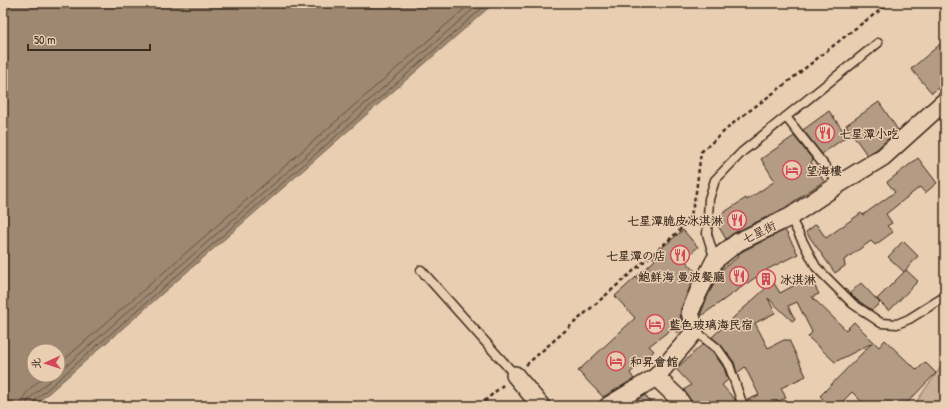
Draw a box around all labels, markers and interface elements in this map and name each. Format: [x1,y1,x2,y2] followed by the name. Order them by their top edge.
[28,26,150,52] scale bar
[34,31,55,48] text: 50 m
[814,122,836,144] restaurant icon: 七星潭小吃
[839,125,899,142] place label: 七星潭小吃
[781,159,803,181] hotel icon: 望海樓
[806,162,842,179] place label: 望海樓
[726,209,748,231] restaurant icon: 七星潭脆皮冰淇淋
[627,212,723,229] place label: 七星潭脆皮冰淇淋
[739,216,779,248] street label: 七星街
[669,244,691,266] restaurant icon: 七星潭の店
[606,247,666,264] place label: 七星潭の店
[728,265,750,287] restaurant icon: 鮑鮮海 曼波餐廳
[638,268,725,285] place label: 鮑鮮海 曼波餐廳
[755,268,777,290] building icon: 冰淇淋
[780,271,816,288] place label: 冰淇淋
[644,313,666,335] hotel icon: 藍色玻璃海民宿
[669,316,753,333] place label: 藍色玻璃海民宿
[26,343,66,383] north arrow
[605,350,627,372] hotel icon: 和昇會館
[630,353,679,370] place label: 和昇會館
[29,358,43,369] text: 北

